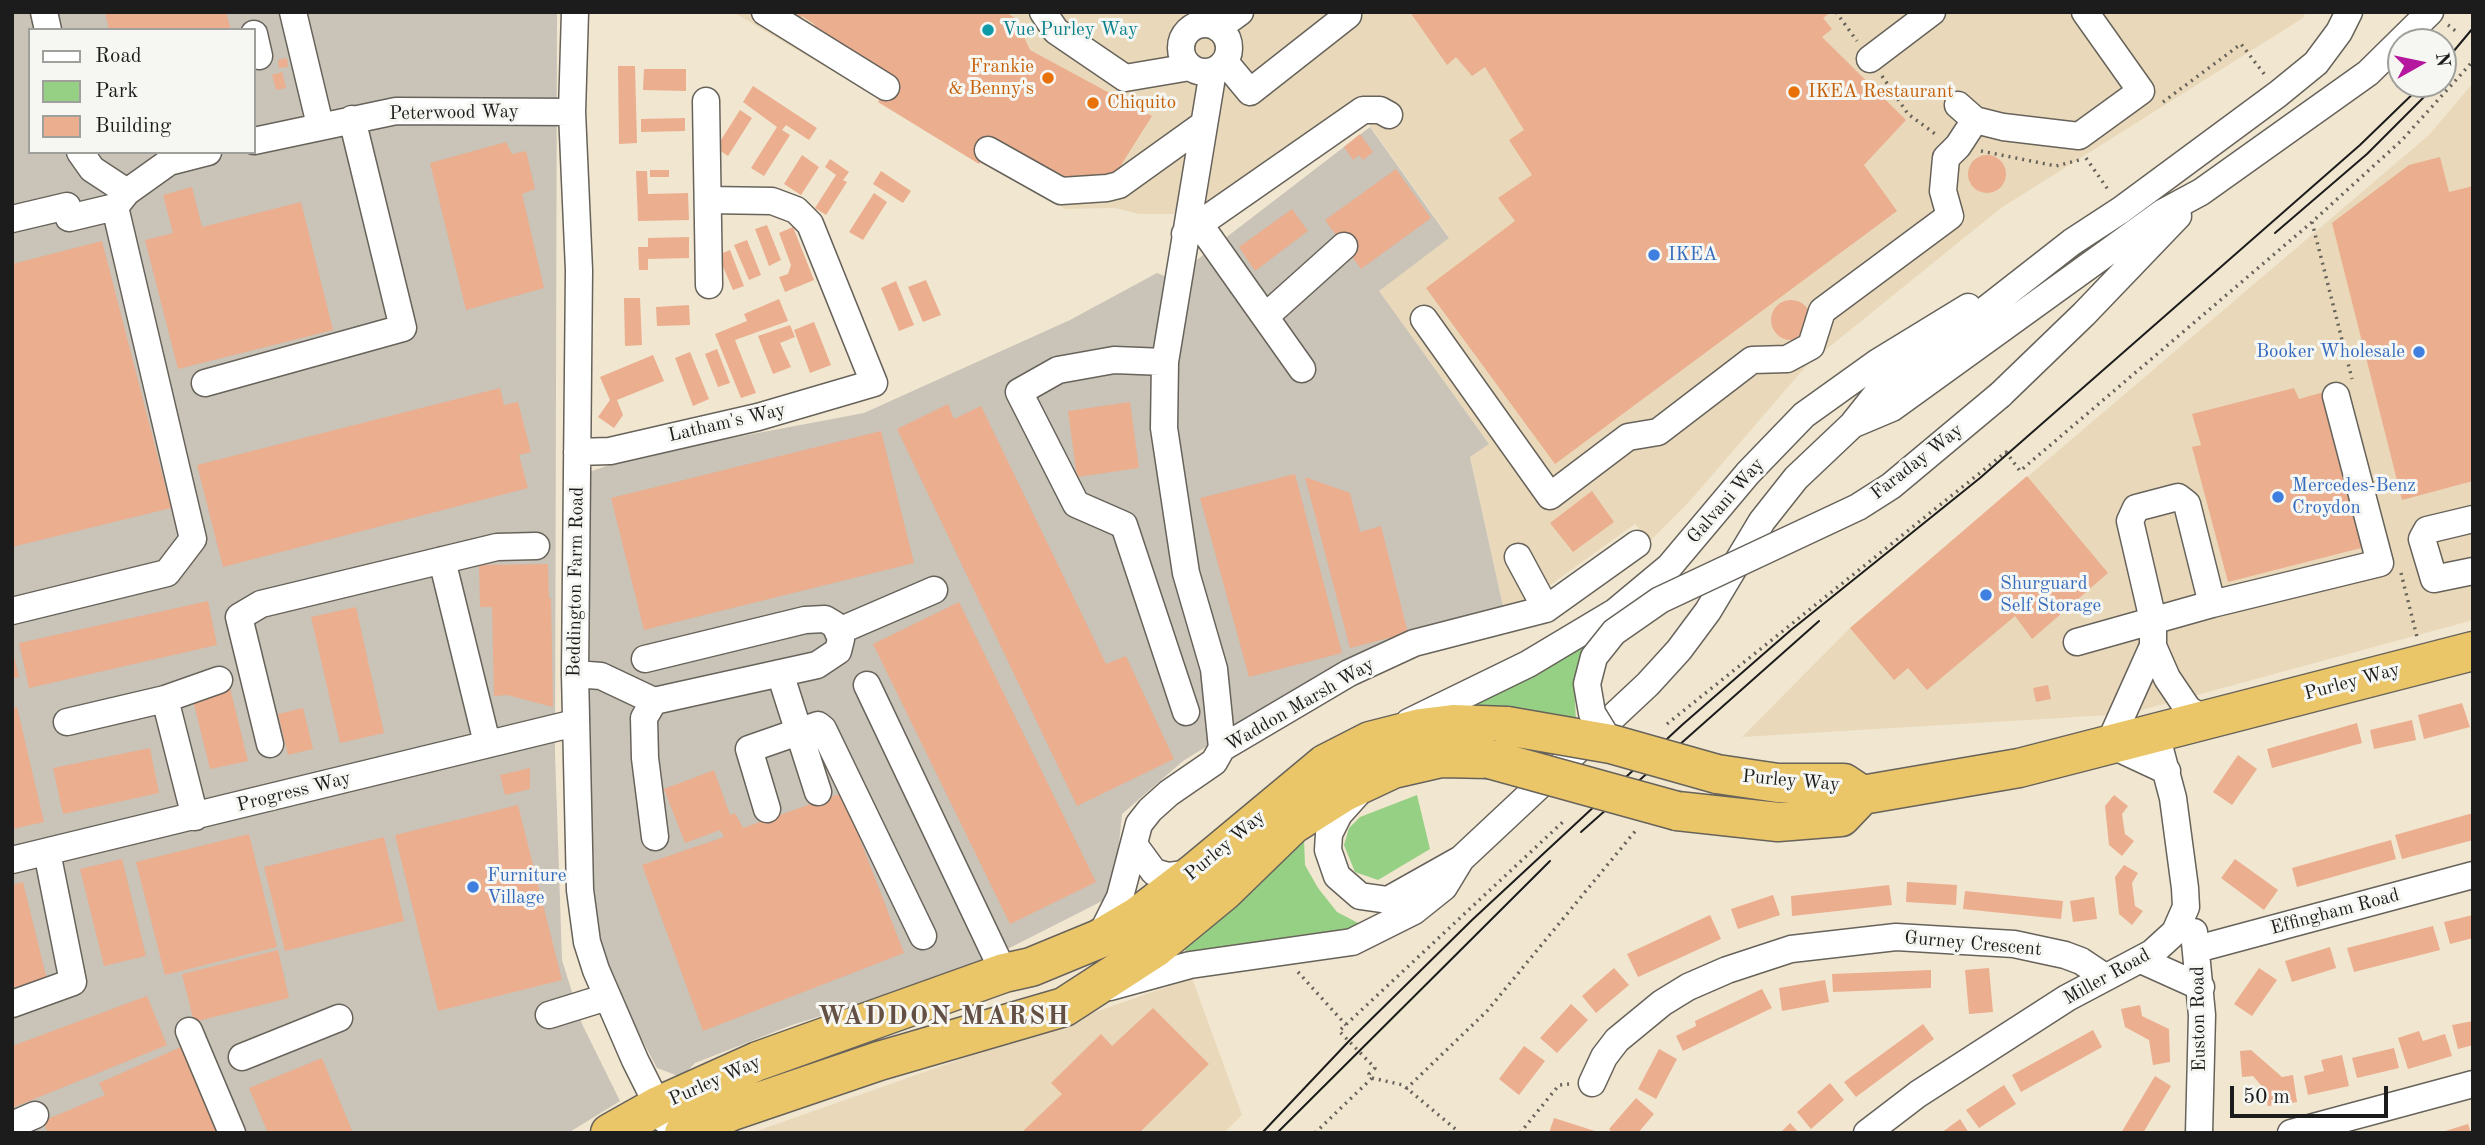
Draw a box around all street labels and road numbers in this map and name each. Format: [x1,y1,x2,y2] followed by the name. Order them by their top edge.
[389,100,519,126] street label: Peterwood Way
[666,398,788,448] street label: Latham's Way
[1866,419,1968,505] street label: Faraday Way
[1683,454,1769,548] street label: Galvani Way
[563,487,589,677] street label: Beddington Farm Road
[1222,653,1378,757] street label: Waddon Marsh Way
[2302,658,2402,706] street label: Purley Way
[1741,765,1841,797] street label: Purley Way
[235,767,353,817] street label: Progress Way
[1180,806,1270,886] street label: Purley Way
[2268,884,2402,940] street label: Effingham Road
[1904,927,2042,961] street label: Gurney Crescent
[2060,944,2154,1010] street label: Miller Road
[2187,966,2211,1072] street label: Euston Road
[666,1051,764,1111] street label: Purley Way

